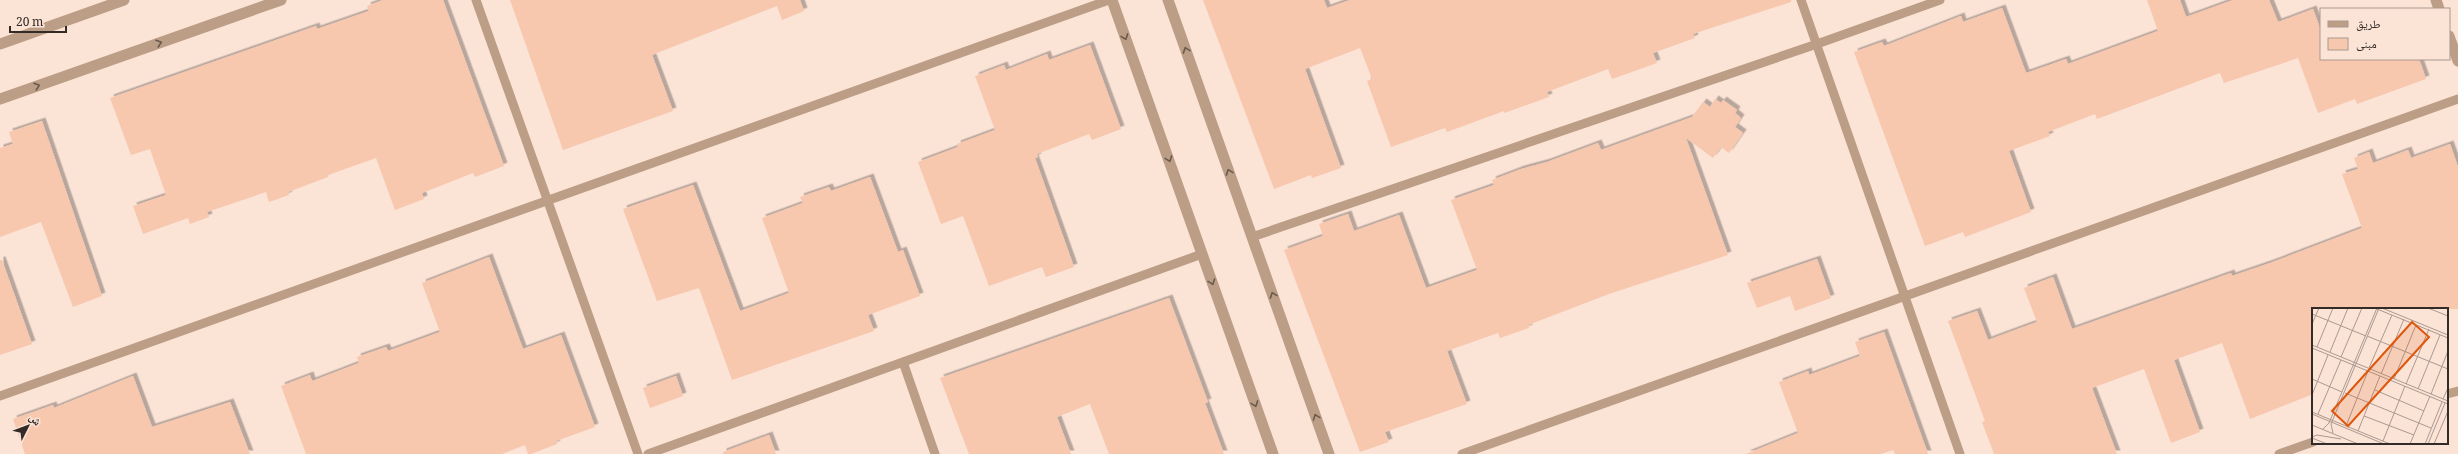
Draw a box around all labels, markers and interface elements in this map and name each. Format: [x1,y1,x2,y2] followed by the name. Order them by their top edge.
[10,8,66,34] scale bar
[2320,8,2450,60] legend
[16,13,43,34] text: 20 m
[2356,15,2381,36] text: طريق
[1120,33,1129,40] one-way arrow
[2356,35,2377,56] text: مبنى
[156,39,163,47] one-way arrow
[1182,46,1190,53] one-way arrow
[33,82,40,91] one-way arrow
[1164,156,1172,163] one-way arrow
[1226,169,1234,176] one-way arrow
[1207,278,1216,285] one-way arrow
[1269,291,1277,298] one-way arrow
[2312,308,2448,444] inset map
[1251,401,1259,408] one-way arrow
[8,406,48,446] north arrow
[23,410,46,431] text: ش
[1313,414,1321,421] one-way arrow

